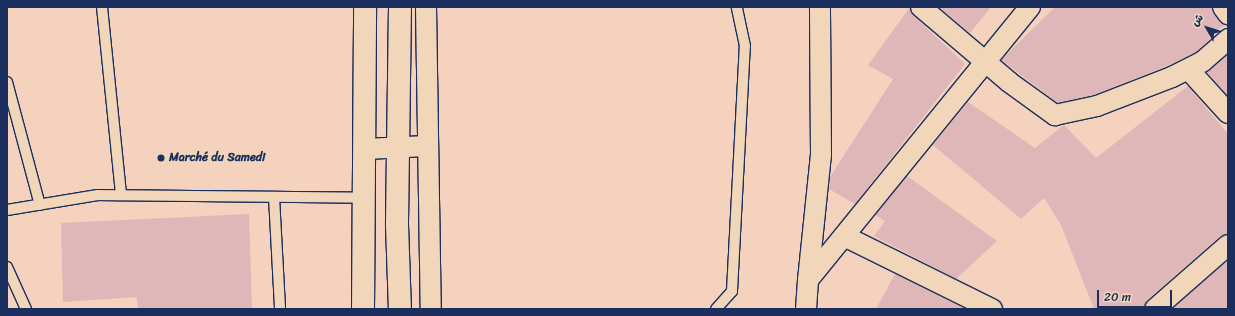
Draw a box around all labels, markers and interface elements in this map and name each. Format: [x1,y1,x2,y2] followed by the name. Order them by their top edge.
[1187,8,1227,48] north arrow
[1186,9,1208,31] text: ش
[169,151,266,165] place label: Marché du Samedi
[156,153,166,163] marker: Marché du Samedi
[1099,282,1174,308] scale bar
[1104,286,1131,308] text: 20 m

